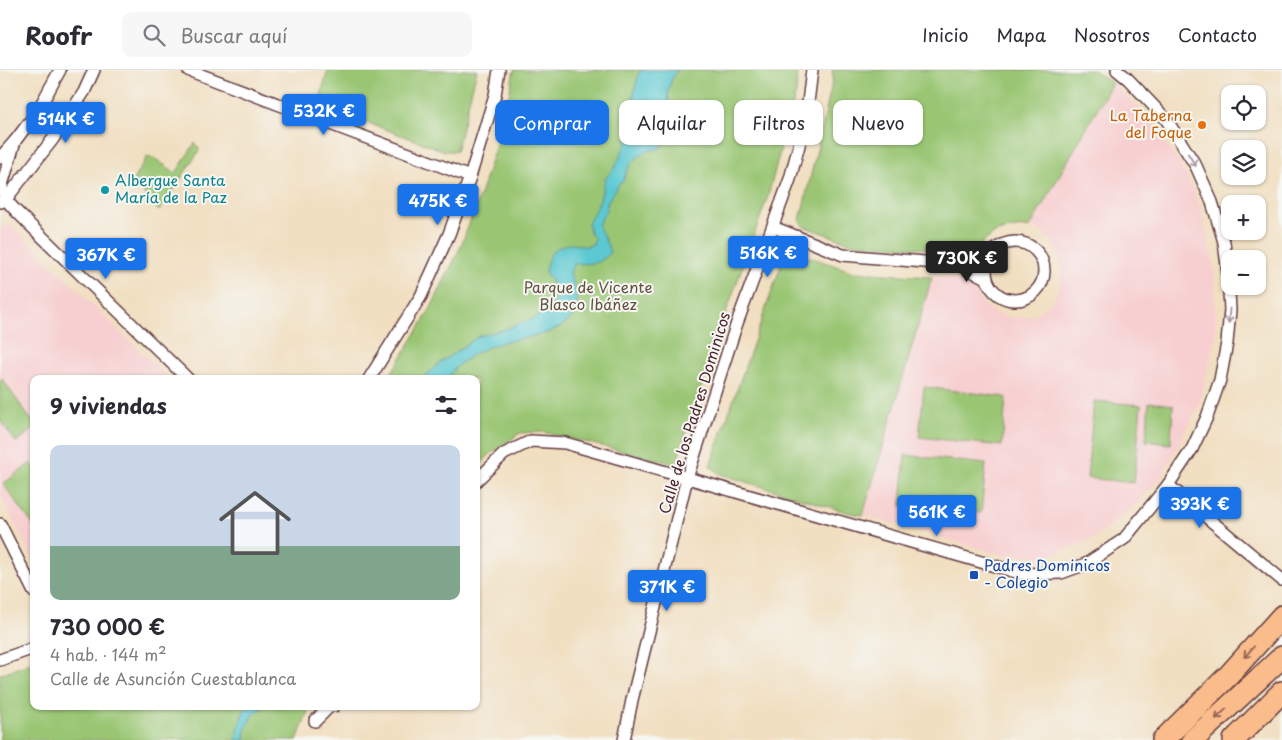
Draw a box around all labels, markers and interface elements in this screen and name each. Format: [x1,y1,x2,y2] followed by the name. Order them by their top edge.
[122,12,472,57] search box
[25,17,92,53] text: Roofr
[140,21,168,49] icon: search
[180,21,287,49] text: Buscar aquí
[922,21,969,48] text: Inicio
[997,21,1046,48] text: Mapa
[1074,21,1150,48] text: Nosotros
[1178,21,1257,48] text: Contacto
[1221,85,1266,295] map controls
[1221,85,1266,130] button: locate
[283,93,365,136] pin: 532K €
[293,98,355,122] text: 532K €
[495,100,609,145] chip: Comprar
[619,100,724,145] chip: Alquilar
[734,100,823,145] chip: Filtros
[833,100,923,145] chip: Nuevo
[25,102,107,144] pin: 514K €
[1110,103,1193,143] place label: La Taberna del Foque
[37,106,95,130] text: 514K €
[1196,119,1208,131] marker: La Taberna del Foque
[1221,140,1266,185] button: layers
[1188,153,1198,167] one-way arrow
[115,168,227,208] place label: Albergue Santa María de la Paz
[99,184,111,196] marker: Albergue Santa María de la Paz
[397,184,479,226] pin: 475K €
[409,188,467,212] text: 475K €
[1221,195,1266,240] button: +
[727,236,809,278] pin: 516K €
[65,238,147,280] pin: 367K €
[739,240,797,264] text: 516K €
[926,240,1008,283] pin: 730K €
[76,242,136,266] text: 367K €
[937,245,997,269] text: 730K €
[1221,250,1266,295] button: −
[524,275,652,315] park label: Parque de Vicente Blasco Ibáñez
[652,308,735,517] street label: Calle de los Padres Dominicos
[1224,308,1233,324] one-way arrow
[50,389,167,421] text: 9 viviendas
[432,391,460,419] icon: filters
[210,478,300,568] icon: home
[1159,486,1241,529] pin: 393K €
[1170,491,1230,515] text: 393K €
[896,494,978,537] pin: 561K €
[908,499,966,523] text: 561K €
[984,553,1110,593] place label: Padres Dominicos - Colegio
[968,569,980,581] marker: Padres Dominicos - Colegio
[626,570,708,612] pin: 371K €
[639,574,695,598] text: 371K €
[50,610,165,642] text: 730 000 €
[50,642,167,666] text: 4 hab. · 144 m²
[1243,645,1255,658] one-way arrow
[50,666,296,690] text: Calle de Asunción Cuestablanca
[1215,708,1227,720] one-way arrow

